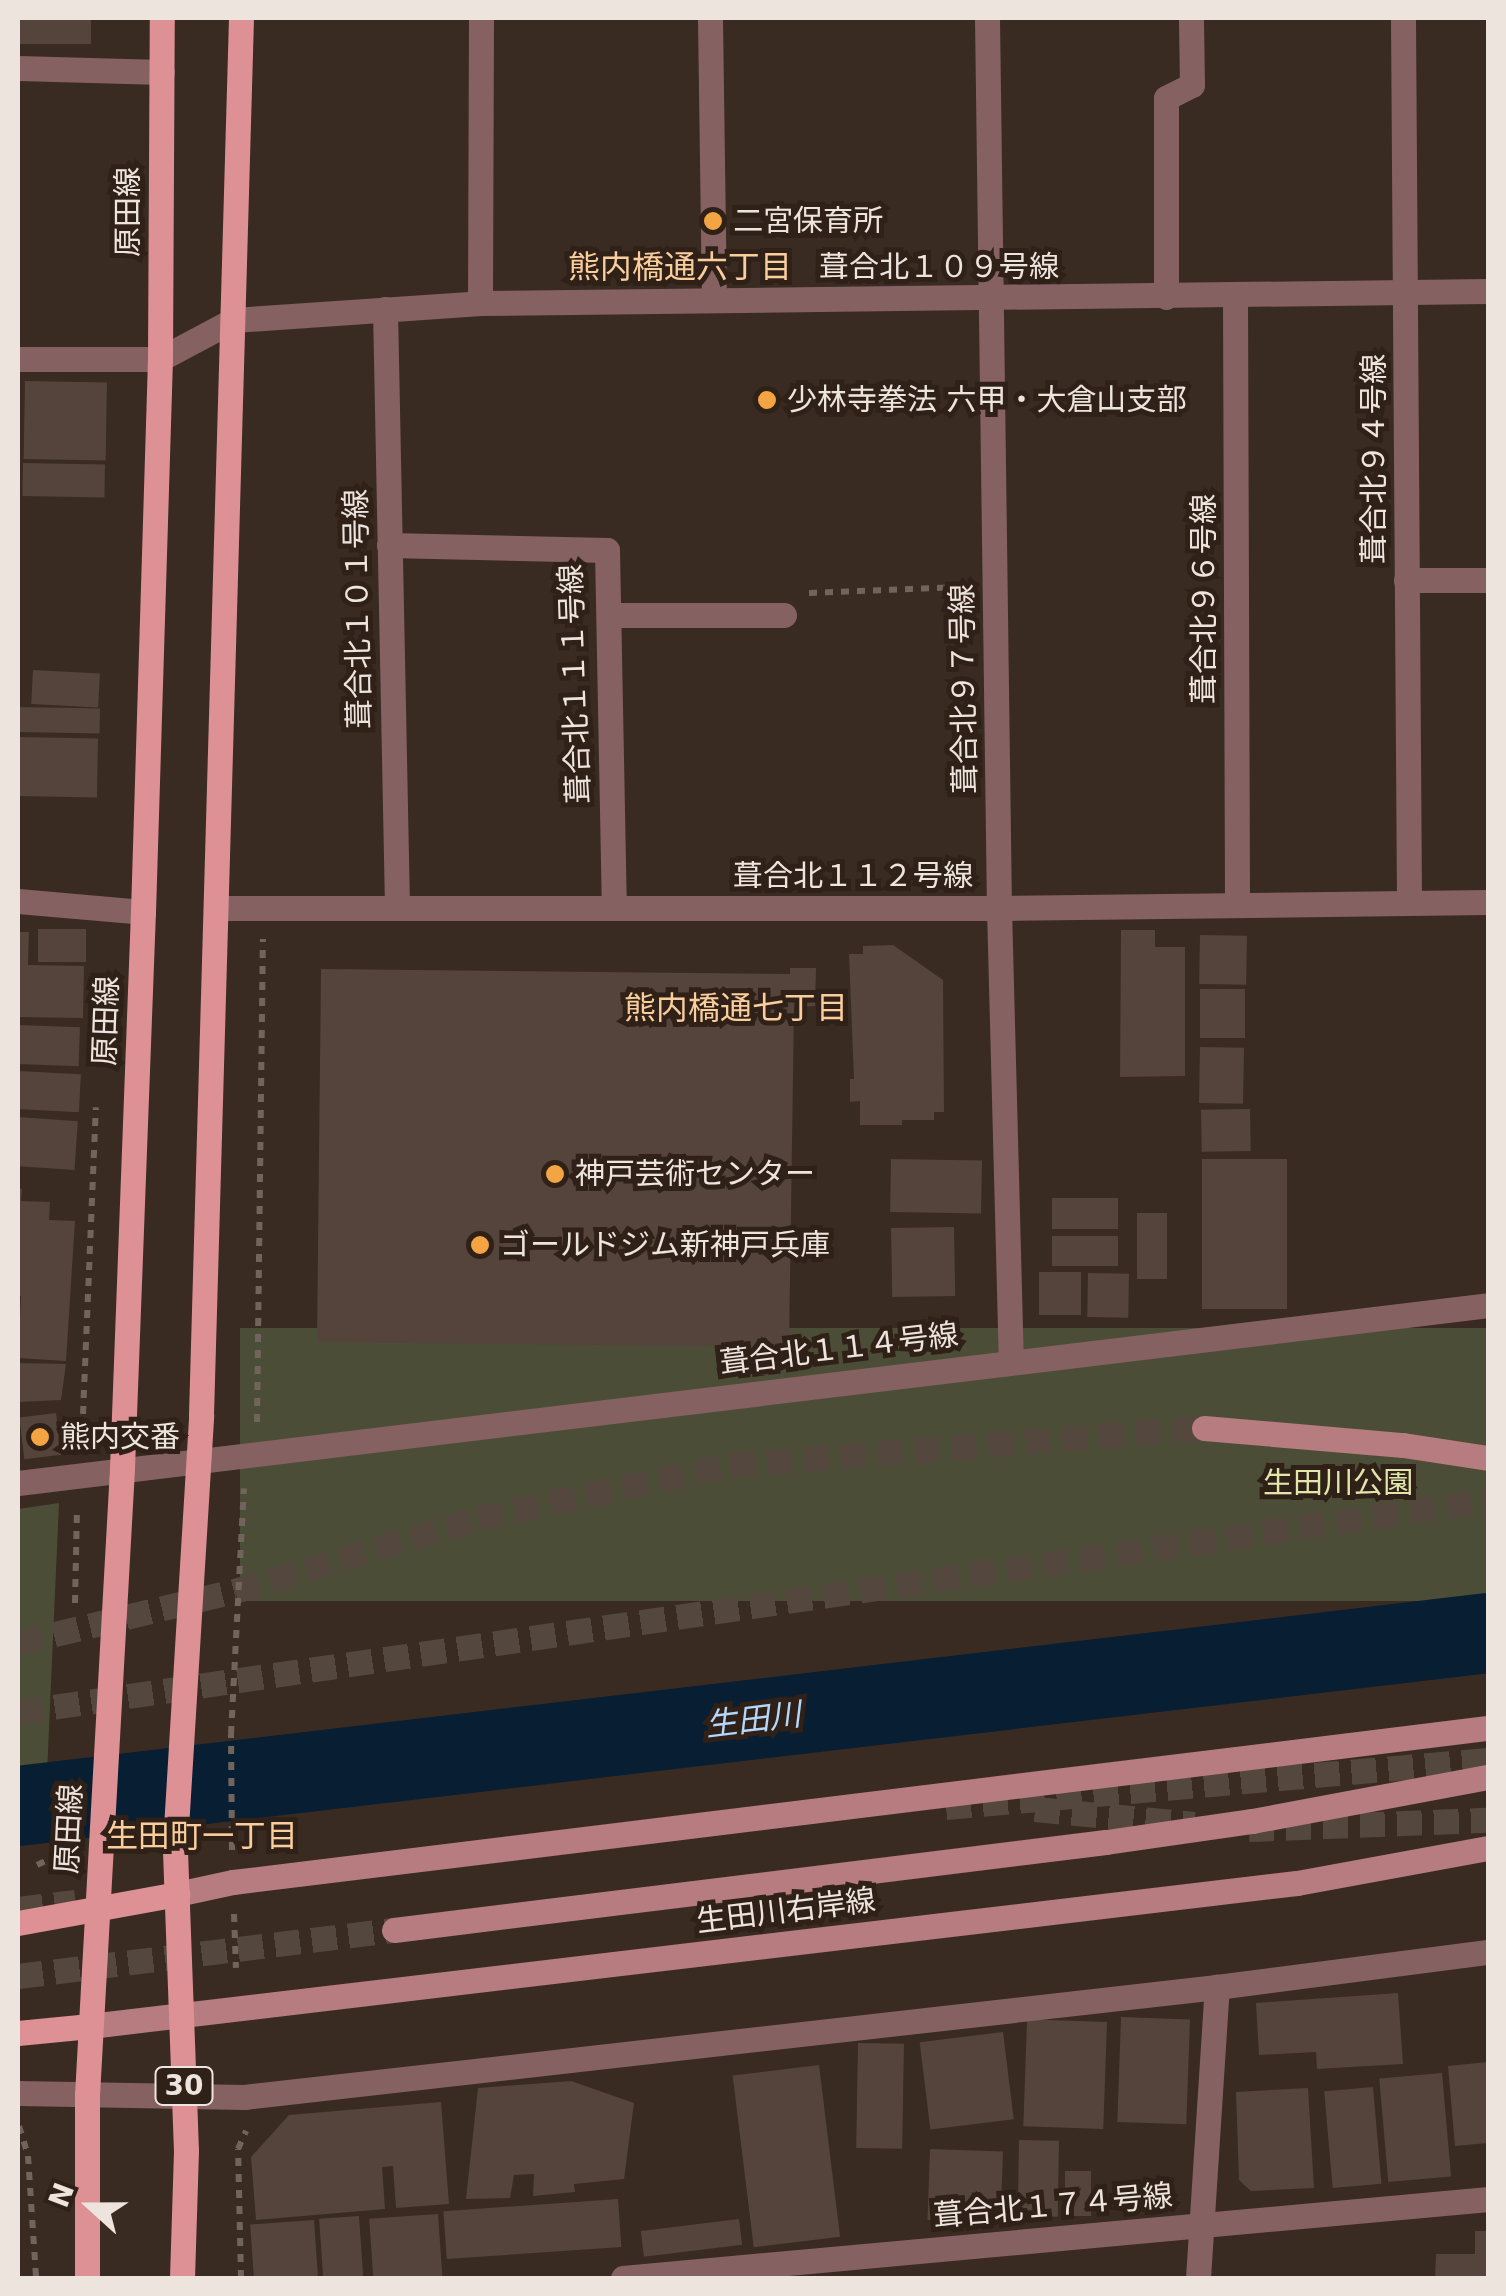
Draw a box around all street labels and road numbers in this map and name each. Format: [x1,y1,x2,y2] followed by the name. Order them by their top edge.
[110,167,146,257] street label: 原田線
[819,249,1059,285] street label: 葺合北１０９号線
[1356,354,1392,564] street label: 葺合北９４号線
[338,489,378,729] street label: 葺合北１０１号線
[1186,494,1222,704] street label: 葺合北９６号線
[553,563,597,805] street label: 葺合北１１１号線
[944,584,984,794] street label: 葺合北９７号線
[733,858,973,894] street label: 葺合北１１２号線
[86,975,126,1067] street label: 原田線
[718,1317,960,1381] street label: 葺合北１１４号線
[49,1783,89,1875] street label: 原田線
[694,1882,878,1940] street label: 生田川右岸線
[154,2063,214,2109] road number: 30
[932,2178,1174,2234] street label: 葺合北１７４号線

